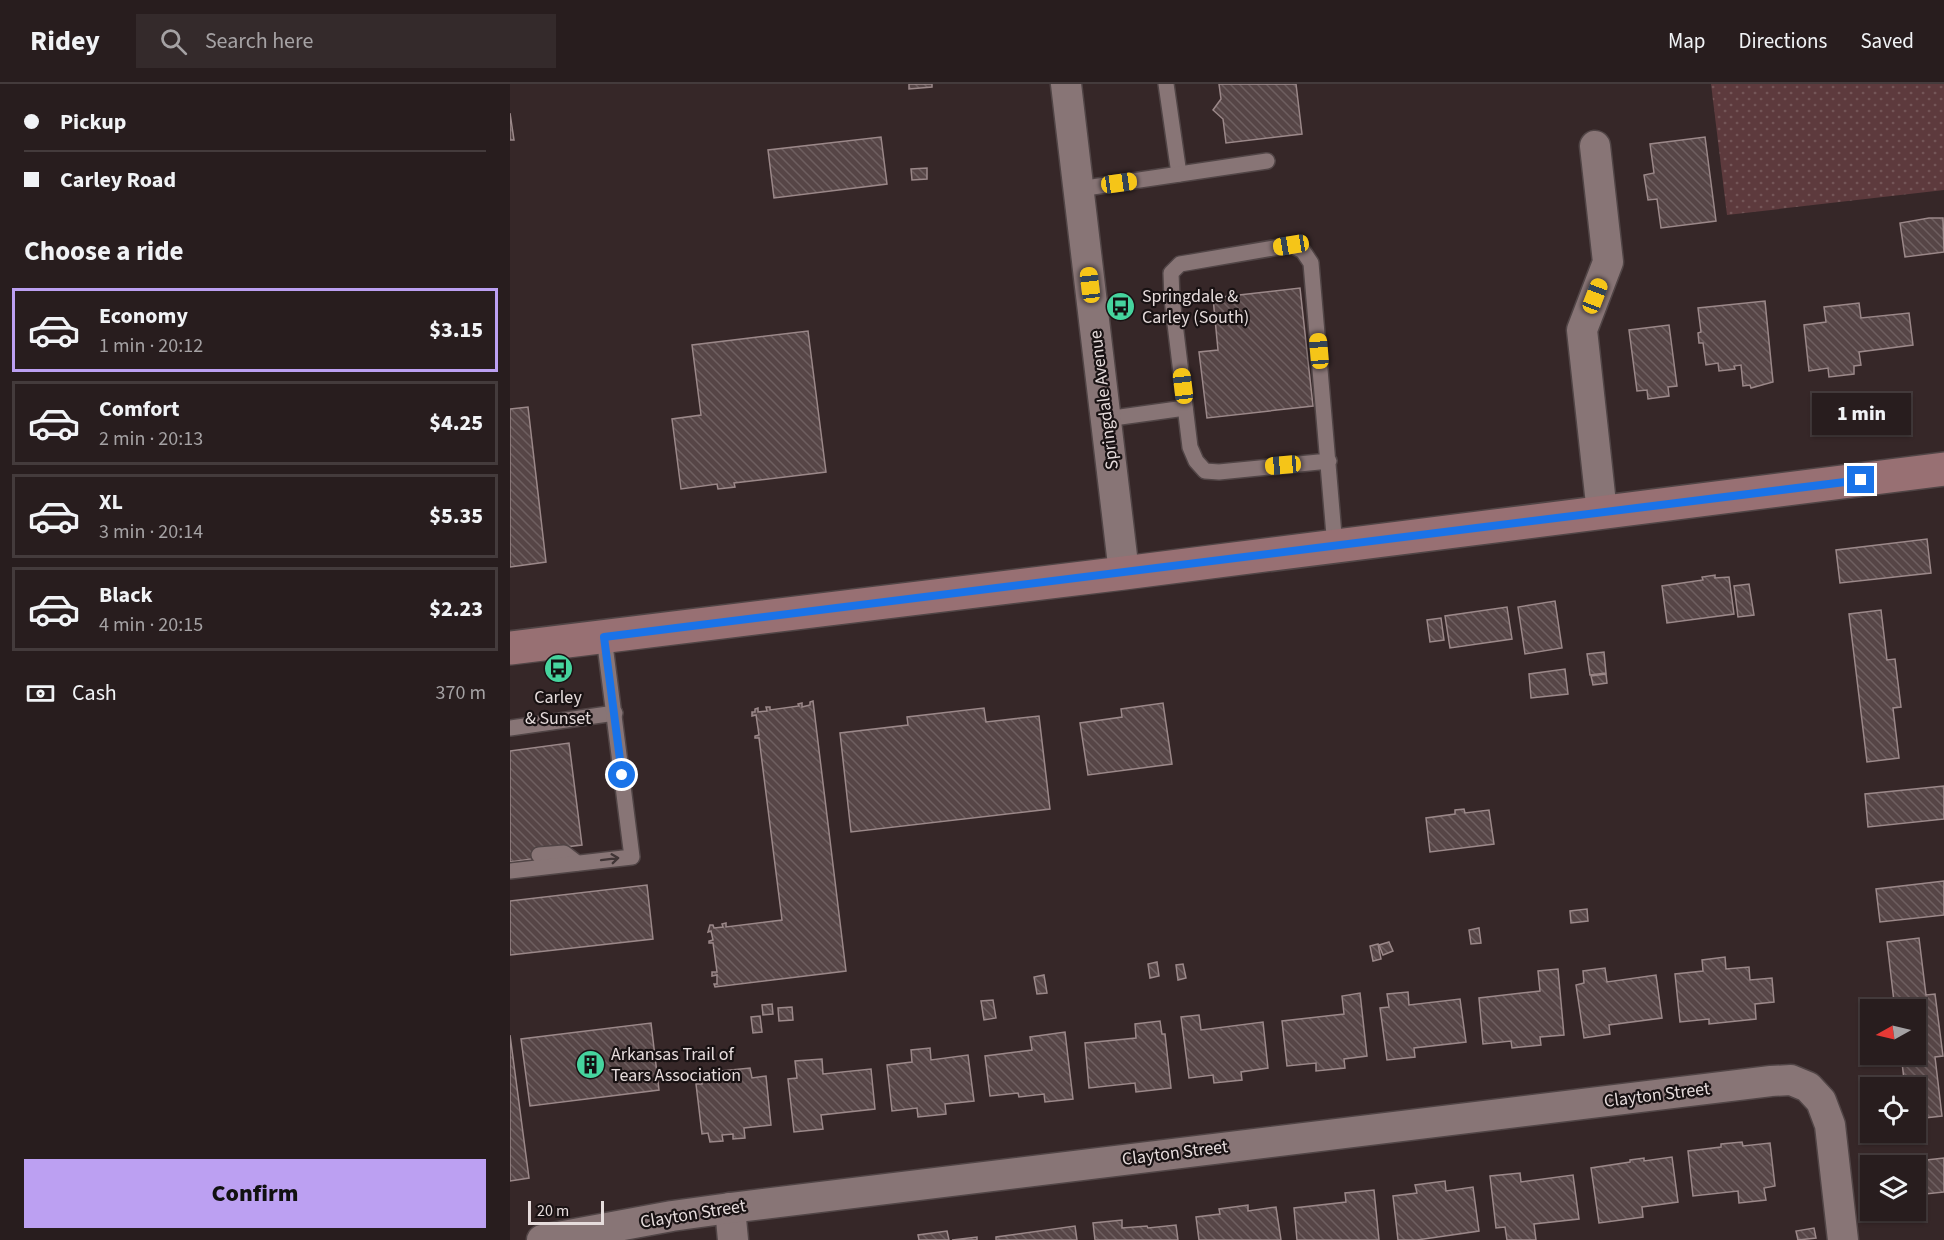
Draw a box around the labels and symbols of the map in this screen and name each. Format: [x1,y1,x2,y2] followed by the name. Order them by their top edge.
[1100,172,1138,194] car
[1272,233,1310,257] car
[1079,266,1101,304] car
[1580,276,1610,316] car
[1142,284,1249,330] place label: Springdale & Carley (South)
[1105,290,1137,322] bus stop icon: Springdale & Carley (South)
[1083,329,1125,471] street label: Springdale Avenue
[1308,332,1330,370] car
[1172,367,1194,405] car
[1812,393,1910,435] callout: 1 min
[1264,454,1302,476] car
[1847,466,1874,493] route end
[542,652,574,684] bus stop icon: Carley & Sunset
[525,685,591,731] place label: Carley & Sunset
[608,761,635,788] route start
[599,854,619,865] one-way arrow
[1860,999,1926,1065] north arrow
[611,1042,741,1088] place label: Arkansas Trail of Tears Association
[574,1048,606,1080] building icon: Arkansas Trail of Tears Association
[1603,1076,1711,1114] street label: Clayton Street
[1121,1134,1229,1172] street label: Clayton Street
[638,1193,748,1235] street label: Clayton Street
[528,1198,604,1226] scale bar

